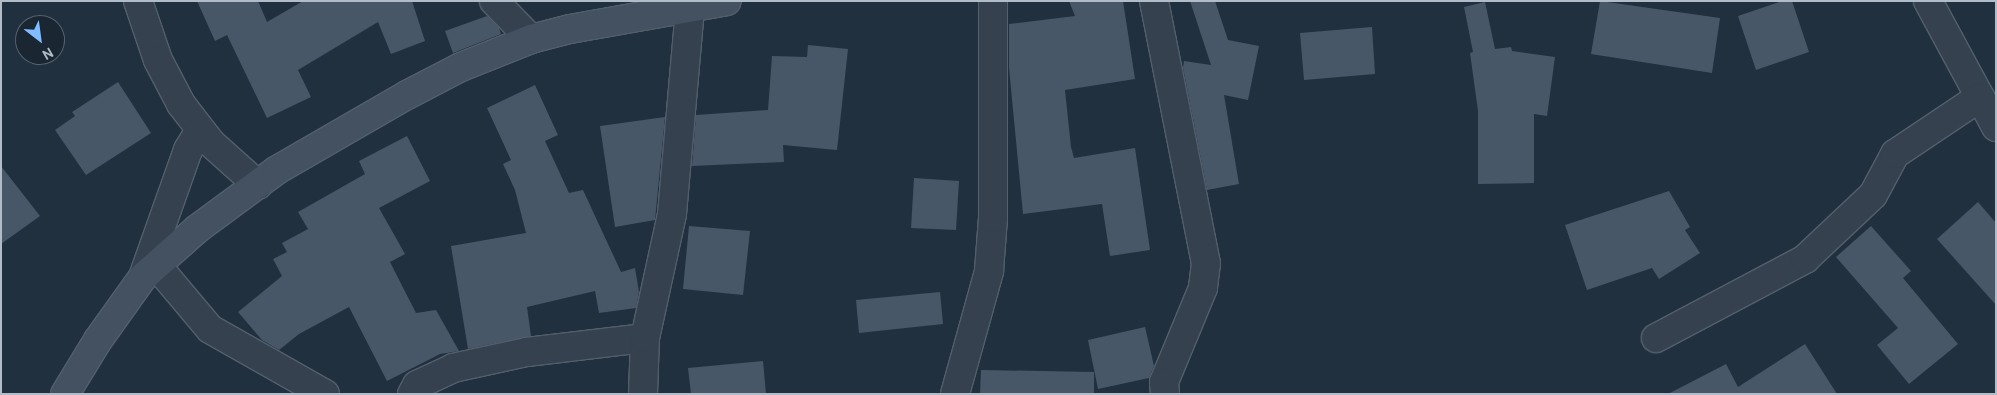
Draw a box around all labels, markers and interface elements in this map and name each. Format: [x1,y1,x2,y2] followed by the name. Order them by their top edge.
[15,15,65,65] north arrow
[39,43,56,62] text: N

